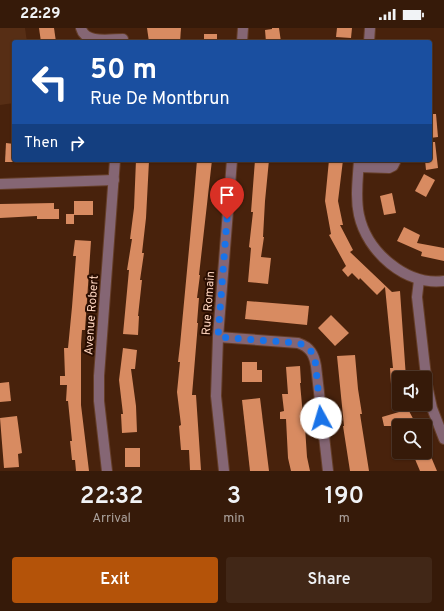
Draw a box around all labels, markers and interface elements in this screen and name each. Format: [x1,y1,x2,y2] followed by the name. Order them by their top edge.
[20,5,60,24] text: 22:29
[90,53,157,89] text: 50 m
[24,56,76,108] icon: left
[90,88,230,111] text: Rue De Montbrun
[66,132,88,154] icon: right
[24,134,58,153] text: Then
[210,178,244,219] pin
[216,184,238,206] icon: arrive
[199,270,219,336] street label: Rue Romain
[81,275,103,356] street label: Avenue Robert
[392,371,432,459] map controls
[392,371,432,411] button: sound
[300,397,342,439] position arrow
[392,419,432,459] button: search
[80,482,143,512] text: 22:32
[227,482,241,512] text: 3
[325,482,364,512] text: 190
[92,511,131,527] text: Arrival
[223,511,245,527] text: min
[339,511,350,527] text: m
[12,557,218,603] button: Exit
[226,557,432,603] button: Share

